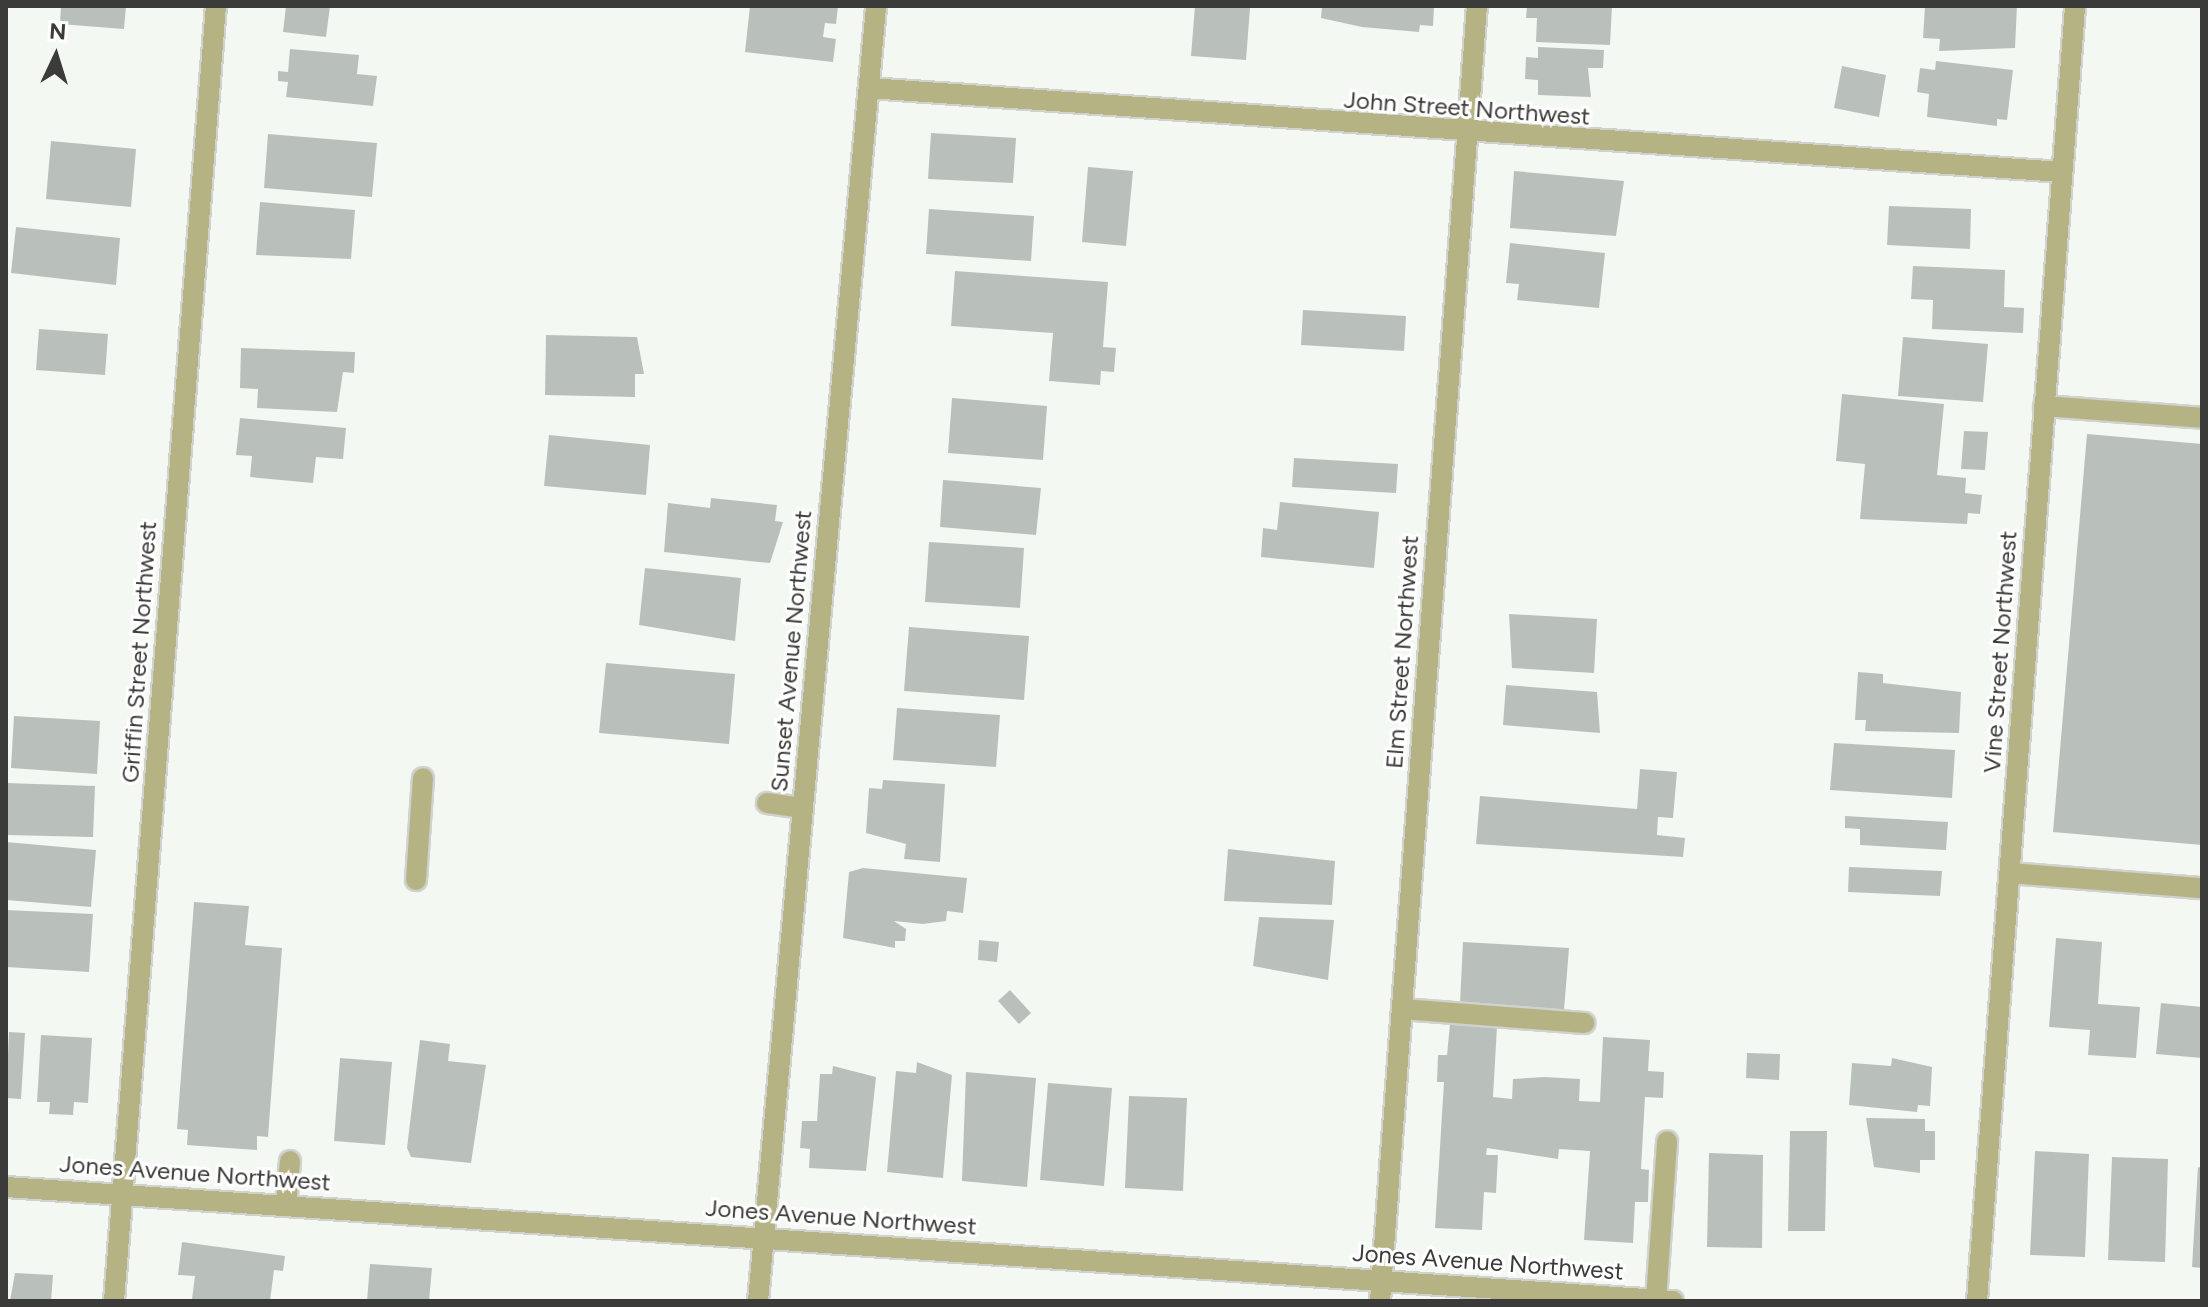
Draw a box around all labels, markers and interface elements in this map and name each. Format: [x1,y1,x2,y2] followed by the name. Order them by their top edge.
[16,16,96,96] north arrow
[48,17,67,46] text: N
[1343,85,1591,131] street label: John Street Northwest
[764,509,818,793] street label: Sunset Avenue Northwest
[115,520,163,784] street label: Griffin Street Northwest
[1977,530,2023,774] street label: Vine Street Northwest
[1379,534,1425,770] street label: Elm Street Northwest
[58,1149,332,1197] street label: Jones Avenue Northwest
[704,1193,978,1241] street label: Jones Avenue Northwest
[1351,1238,1625,1286] street label: Jones Avenue Northwest

